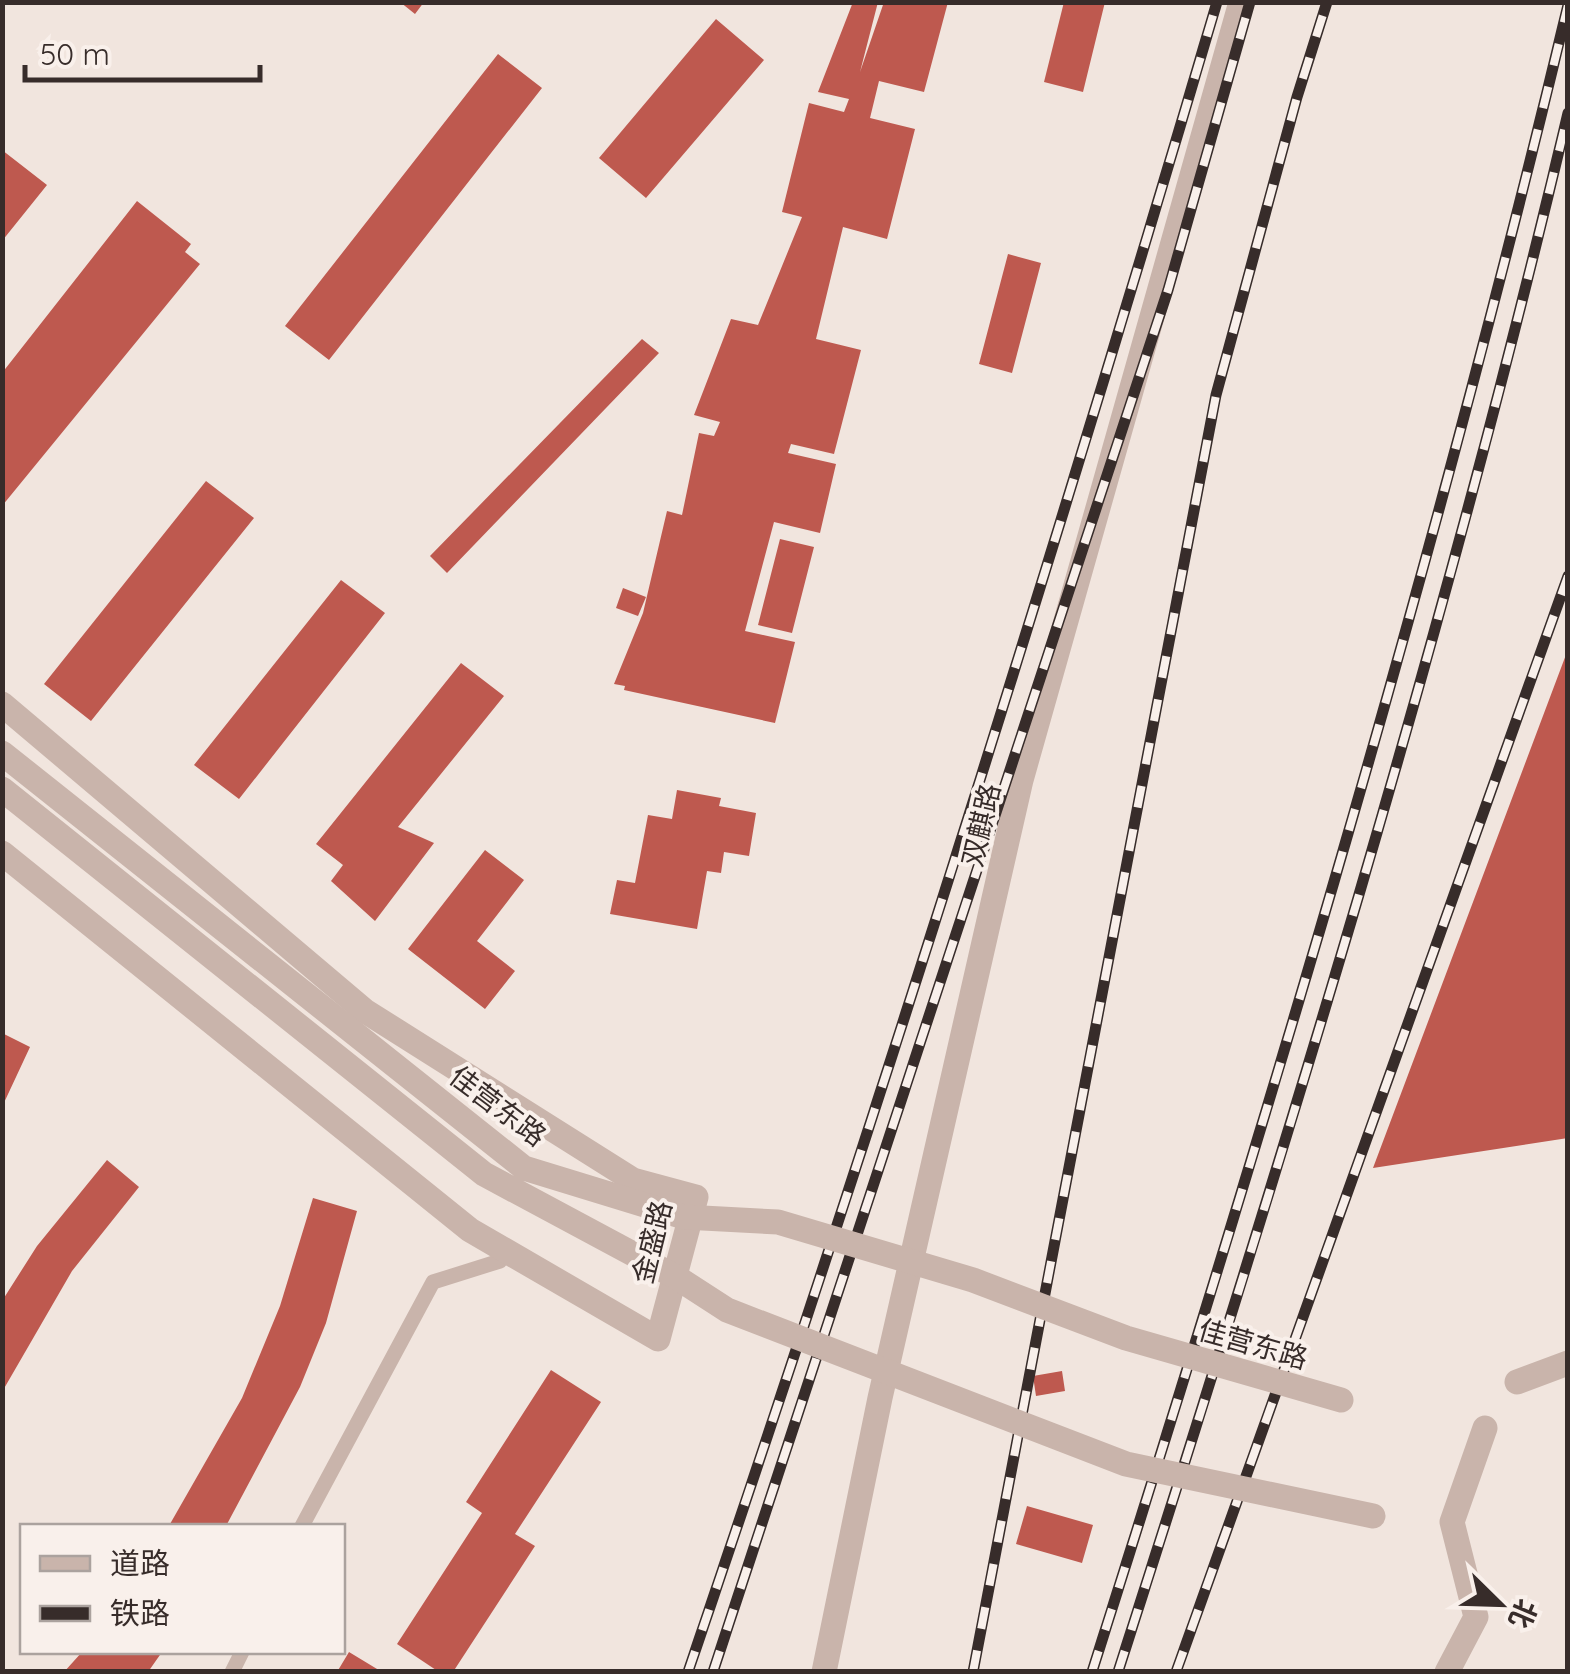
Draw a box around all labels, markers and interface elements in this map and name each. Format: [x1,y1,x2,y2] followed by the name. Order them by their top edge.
[25,20,260,82] scale bar
[40,35,110,73] text: 50 m
[954,780,1007,870] street label: 双麒路
[443,1058,554,1153] street label: 佳营东路
[624,1197,679,1287] street label: 金盛路
[1194,1311,1312,1376] street label: 佳营东路
[20,1524,345,1654] legend
[110,1544,170,1582] text: 道路
[1450,1554,1550,1654] north arrow
[110,1594,170,1632] text: 铁路
[1502,1594,1545,1634] text: 北

